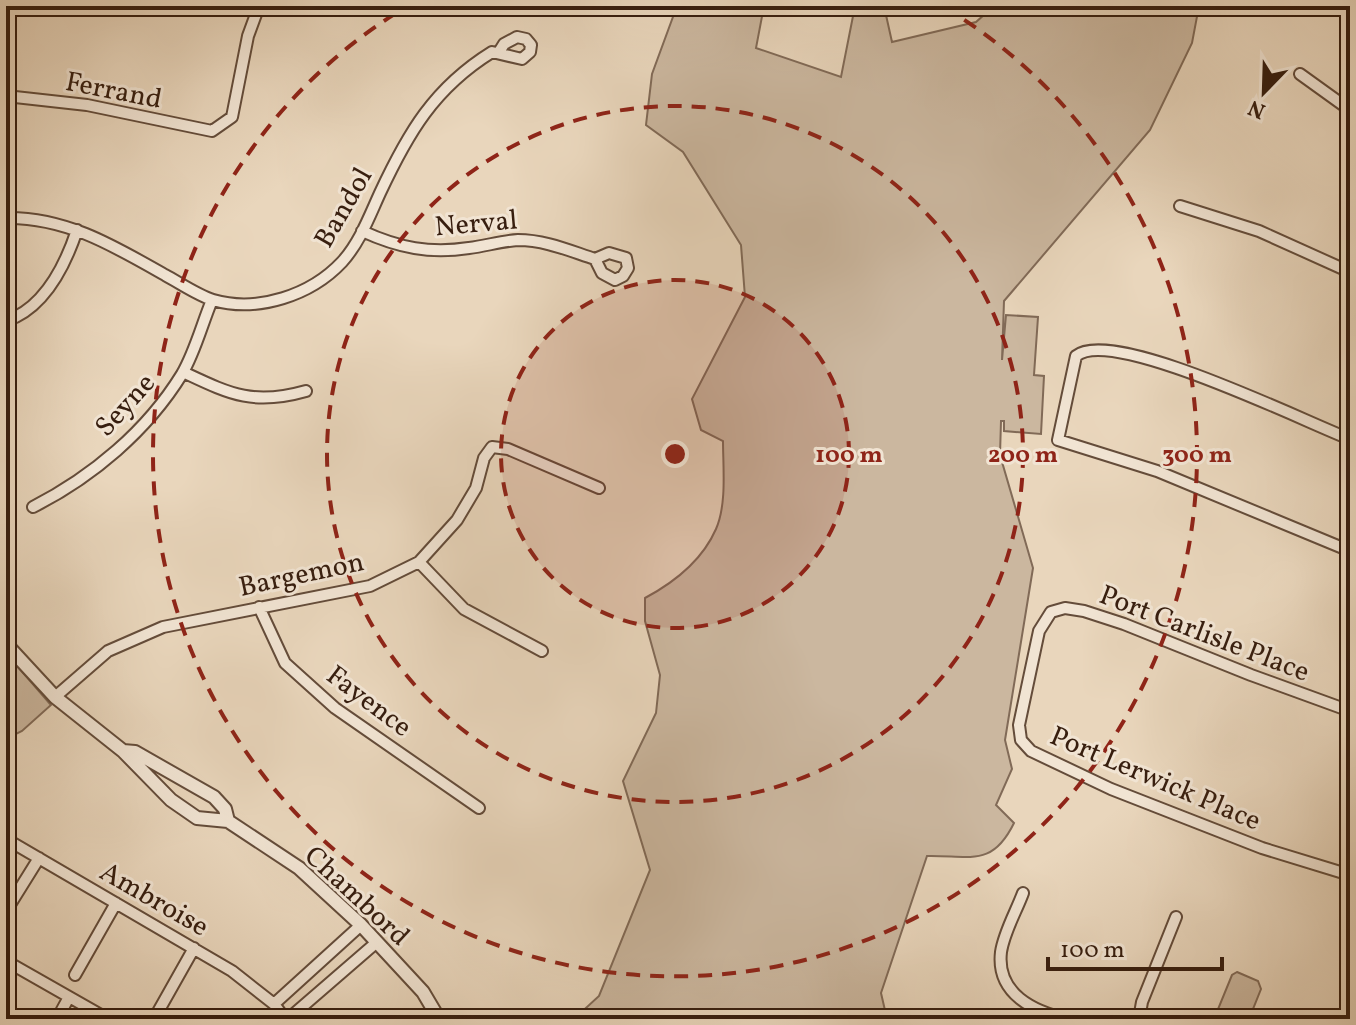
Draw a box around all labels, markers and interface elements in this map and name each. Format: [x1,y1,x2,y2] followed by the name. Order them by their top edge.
[1224,52,1304,132] north arrow
[62,63,165,120] street label: Ferrand
[1244,91,1271,125] text: N
[306,161,383,256] street label: Bandol
[433,201,519,248] street label: Nerval
[87,365,165,446] street label: Seyne
[815,439,883,473] text: 100 m
[988,439,1058,473] text: 200 m
[1162,439,1232,473] text: 300 m
[661,440,689,468] centre of rings
[235,543,368,608] street label: Bargemon
[1093,576,1315,692] street label: Port Carlisle Place
[318,657,419,747] street label: Fayence
[1044,717,1266,841] street label: Port Lerwick Place
[295,838,418,956] street label: Chambord
[92,853,216,947] street label: Ambroise
[1048,921,1222,971] scale bar
[1060,934,1125,968] text: 100 m

